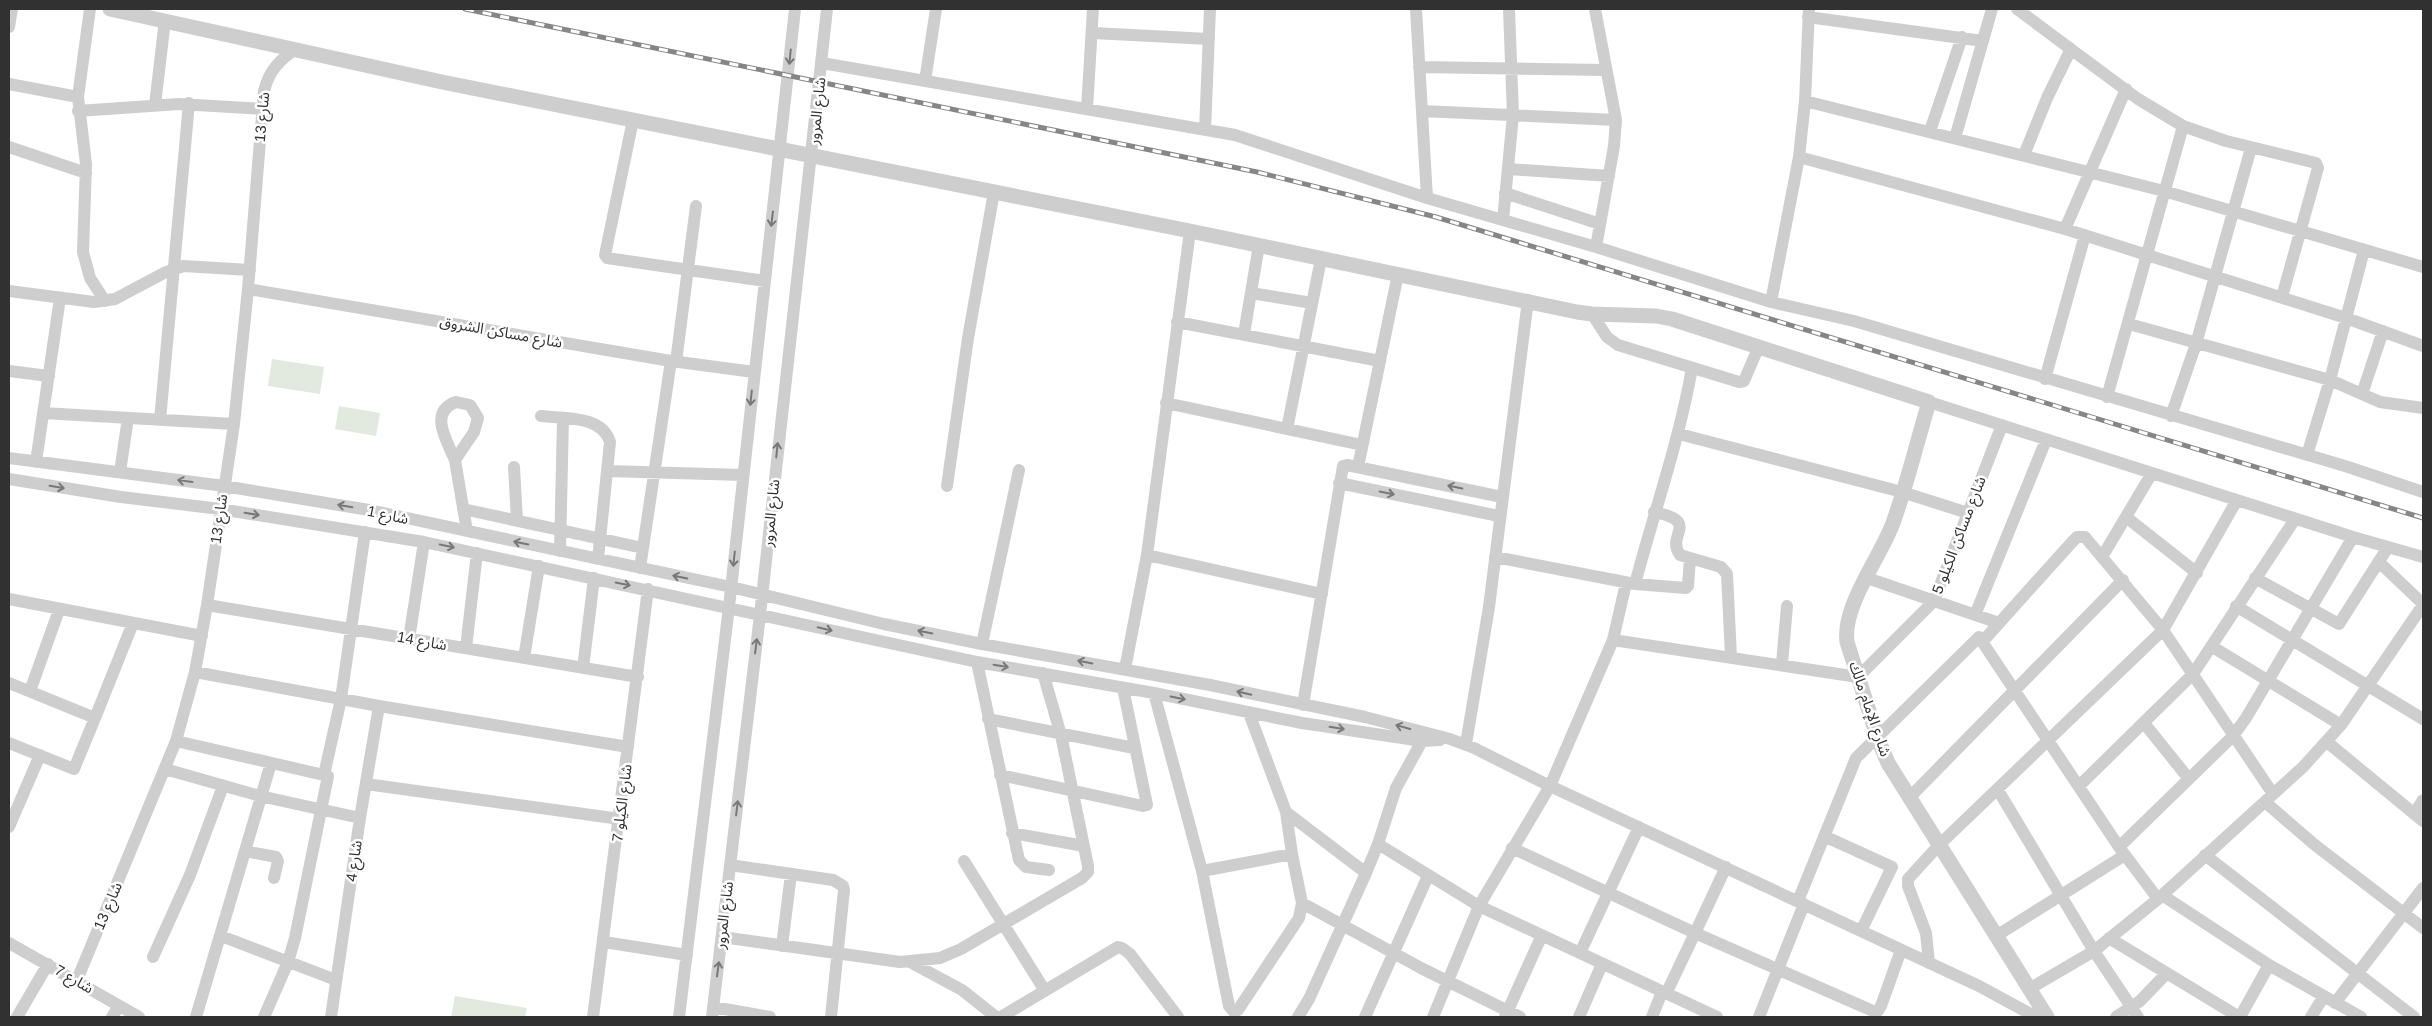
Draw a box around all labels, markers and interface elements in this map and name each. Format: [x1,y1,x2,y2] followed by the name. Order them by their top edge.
[785,49,795,65] one-way arrow
[804,76,832,147] street label: شارع المرور
[251,91,276,143] street label: شارع 13
[767,210,777,226] one-way arrow
[438,312,564,355] street label: شارع مساكن الشروق
[746,389,756,405] one-way arrow
[772,442,782,458] one-way arrow
[1928,473,1993,597] street label: شارع مساكن الكيلو 5
[177,476,193,486] one-way arrow
[758,478,786,549] street label: شارع المرور
[49,482,65,492] one-way arrow
[1447,482,1463,491] one-way arrow
[1379,489,1395,498] one-way arrow
[207,493,234,545] street label: شارع 13
[338,501,354,511] one-way arrow
[365,502,411,531] street label: شارع 1
[244,509,260,519] one-way arrow
[514,538,530,547] one-way arrow
[439,542,455,552] one-way arrow
[729,551,739,567] one-way arrow
[673,572,689,581] one-way arrow
[615,580,631,589] one-way arrow
[816,625,832,634] one-way arrow
[917,627,933,637] one-way arrow
[395,628,448,657] street label: شارع 14
[751,638,761,654] one-way arrow
[1077,656,1093,666] one-way arrow
[1842,659,1895,760] street label: شارع الإمام مالك
[992,662,1008,672] one-way arrow
[1237,688,1253,697] one-way arrow
[1169,694,1185,703] one-way arrow
[1395,722,1411,731] one-way arrow
[1329,724,1345,734] one-way arrow
[608,763,639,843] street label: شارع الكيلو 7
[732,800,742,816] one-way arrow
[342,839,369,883] street label: شارع 4
[90,879,129,934] street label: شارع 13
[711,880,740,951] street label: شارع المرور
[50,961,97,1000] street label: شارع 7
[713,961,723,977] one-way arrow

